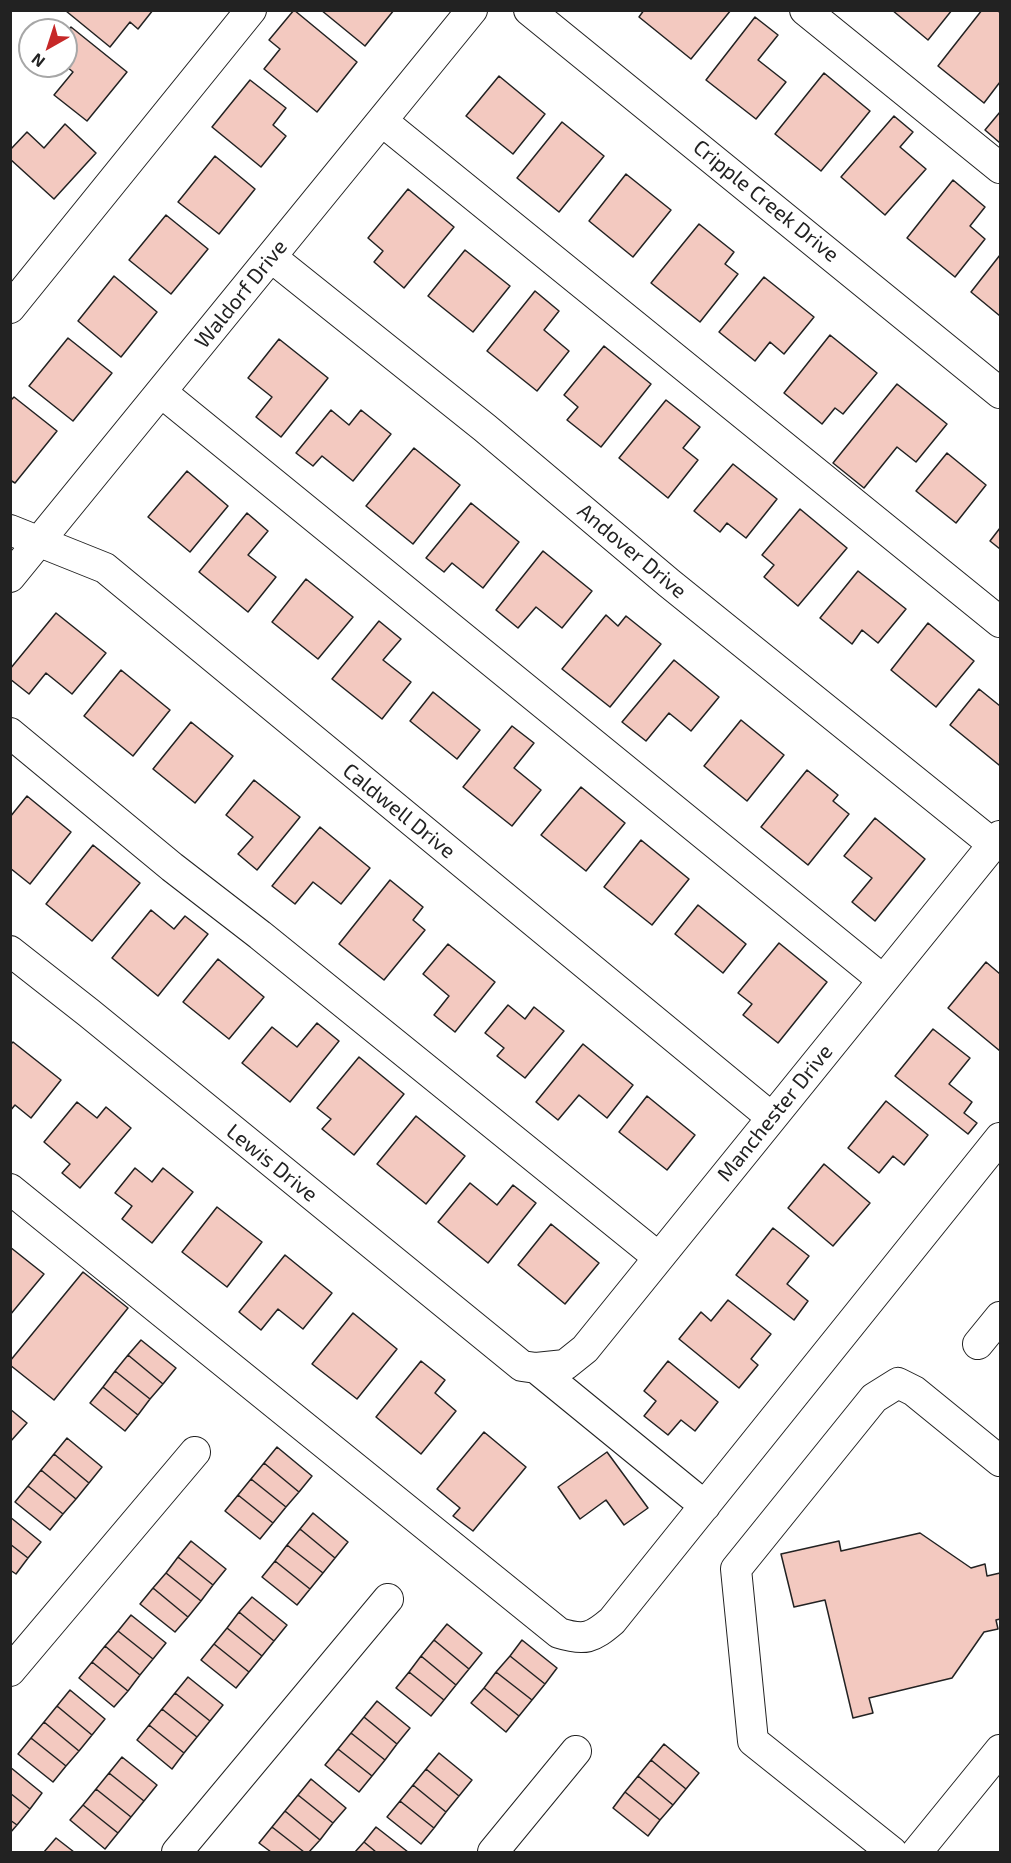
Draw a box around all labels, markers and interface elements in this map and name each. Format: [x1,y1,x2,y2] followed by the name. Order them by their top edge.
[18,18,78,78] north arrow
[27,50,48,72] text: N
[688,135,844,267] street label: Cripple Creek Drive
[190,235,292,353] street label: Waldorf Drive
[572,498,692,604] street label: Andover Drive
[338,758,460,864] street label: Caldwell Drive
[712,1039,838,1187] street label: Manchester Drive
[221,1119,323,1207] street label: Lewis Drive

